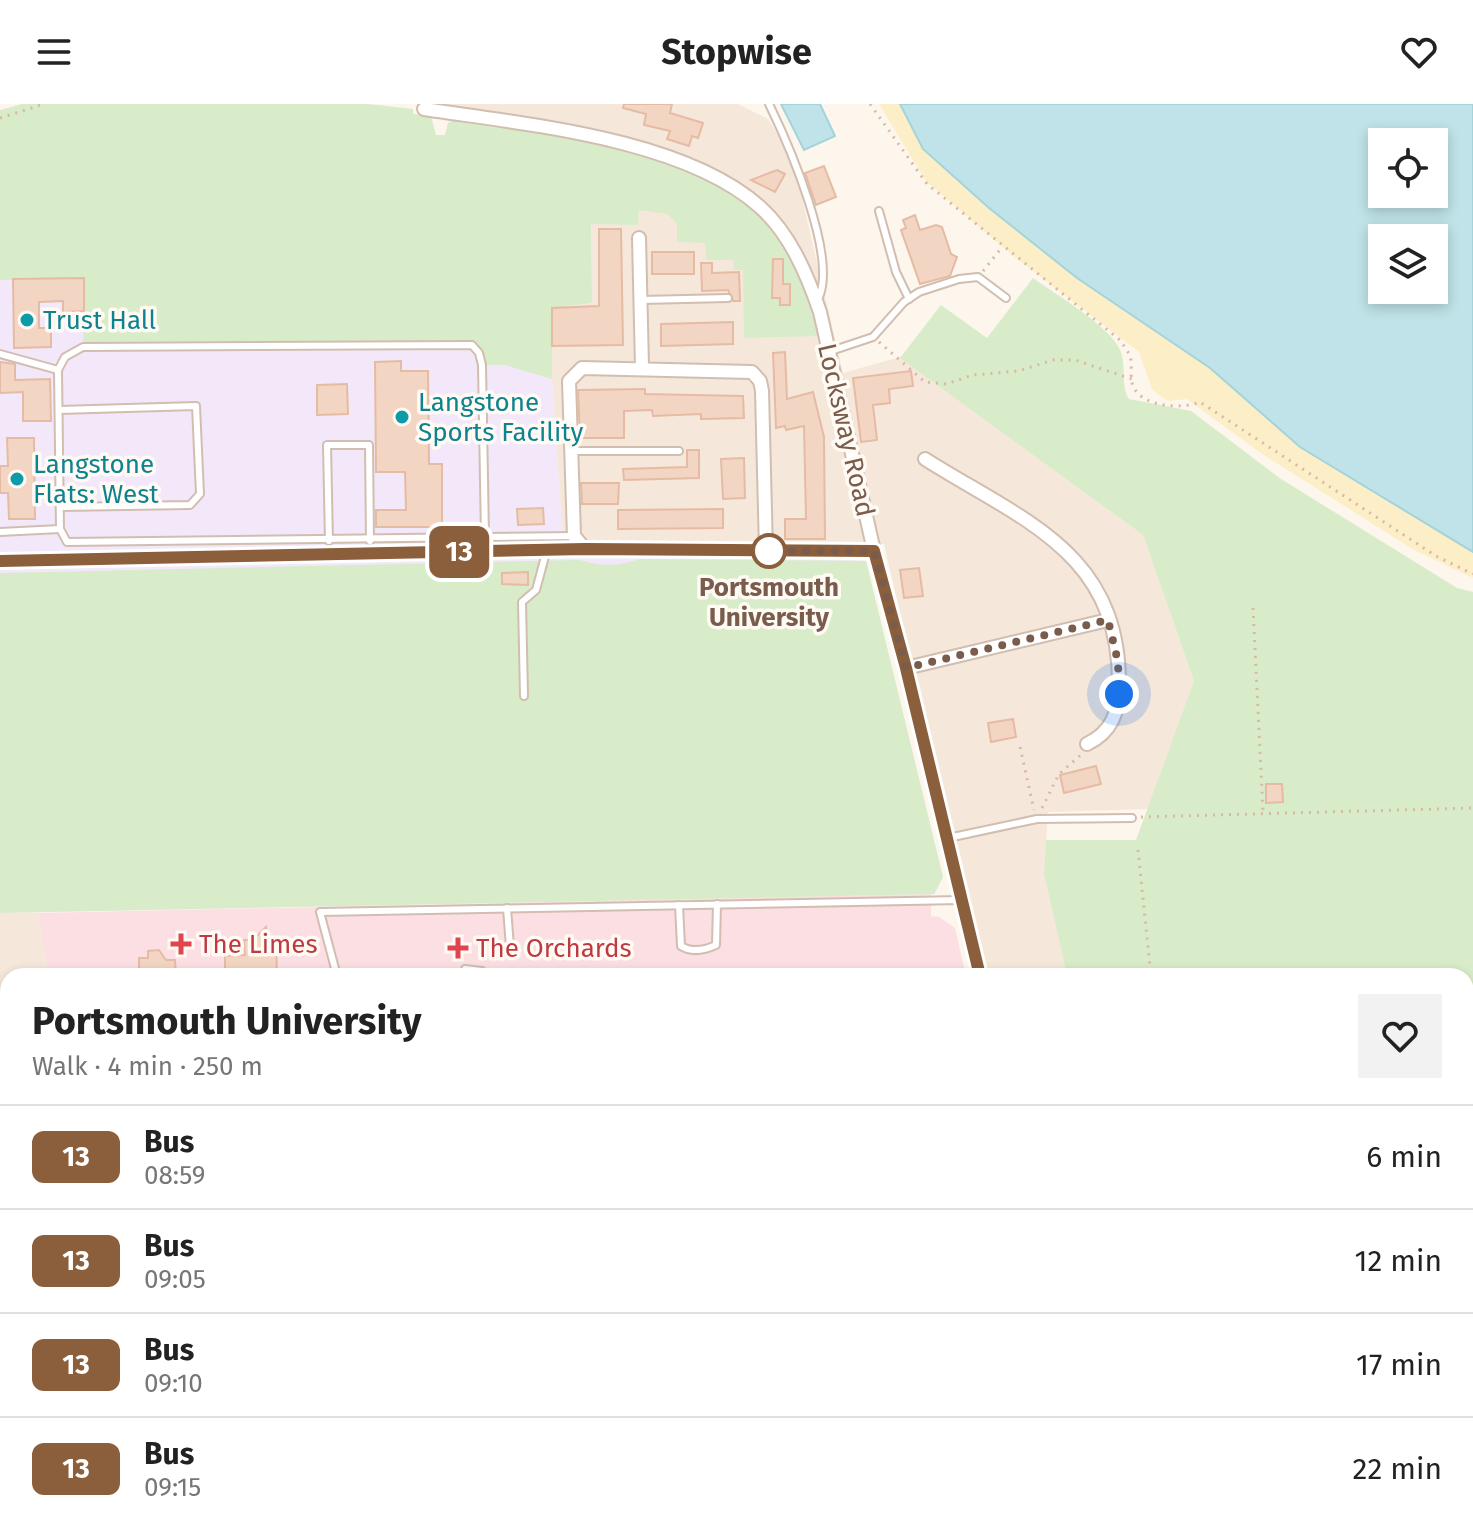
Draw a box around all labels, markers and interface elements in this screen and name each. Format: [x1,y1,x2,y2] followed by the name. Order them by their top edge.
[32,30,76,74] icon: menu
[661,30,812,74] text: Stopwise
[1397,30,1441,74] icon: heart
[1368,128,1448,304] map controls
[1368,128,1448,208] button: locate
[1368,224,1448,304] button: layers
[43,305,156,336] place label: Trust Hall
[18,311,36,329] marker: Trust Hall
[811,340,881,520] street label: Locksway Road
[418,387,584,448] place label: Langstone Sports Facility
[393,408,411,426] marker: Langstone Sports Facility
[33,449,159,510] place label: Langstone Flats: West
[8,470,26,488] marker: Langstone Flats: West
[423,526,495,578] line badge: 13
[752,534,786,568] marker: Portsmouth University
[445,535,473,568] text: 13
[699,572,839,633] place label: Portsmouth University
[1099,674,1139,714] your location
[199,929,318,960] place label: The Limes
[170,933,192,955] marker: The Limes
[476,933,632,964] place label: The Orchards
[447,937,469,959] marker: The Orchards
[1358,994,1442,1078] button: heart
[32,998,421,1044] text: Portsmouth University
[32,1051,263,1082] text: Walk · 4 min · 250 m
[144,1124,194,1160] text: Bus
[1366,1139,1442,1175] text: 6 min
[62,1140,90,1173] text: 13
[144,1160,205,1191] text: 08:59
[144,1228,194,1264] text: Bus
[1354,1243,1442,1279] text: 12 min
[62,1244,90,1277] text: 13
[144,1264,206,1295] text: 09:05
[144,1332,194,1368] text: Bus
[1356,1347,1442,1383] text: 17 min
[62,1348,90,1381] text: 13
[144,1368,203,1399] text: 09:10
[144,1436,194,1472] text: Bus
[1353,1451,1442,1487] text: 22 min
[62,1452,90,1485] text: 13
[144,1472,201,1503] text: 09:15

